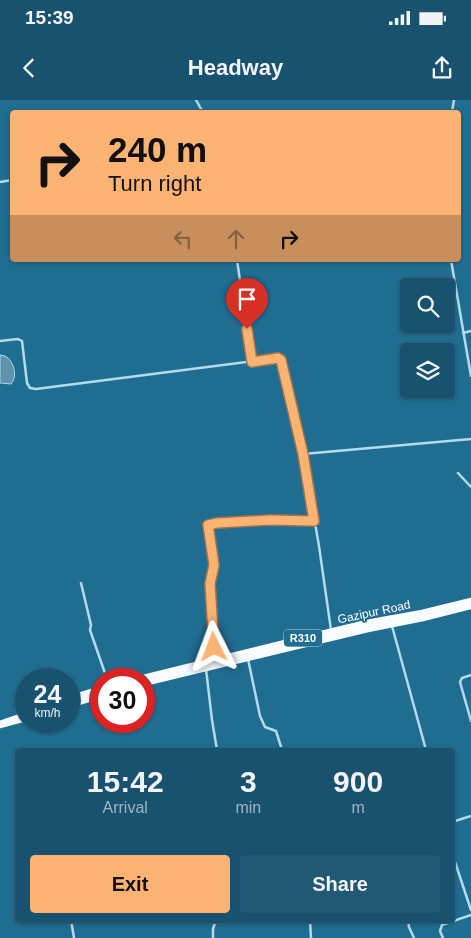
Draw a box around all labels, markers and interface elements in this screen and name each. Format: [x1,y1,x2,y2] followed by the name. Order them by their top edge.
[25,7,74,28] text: 15:39
[15,54,43,82] icon: back
[428,54,456,82] icon: share
[188,55,283,80] text: Headway
[25,130,90,195] icon: right
[108,130,207,169] text: 240 m
[108,171,201,196] text: Turn right
[169,225,197,253] icon: left
[222,225,250,253] icon: ahead
[275,225,303,253] icon: right
[226,278,268,329] pin
[400,278,455,398] map controls
[400,278,455,333] button: search
[233,285,261,313] icon: arrive
[400,343,455,398] button: layers
[336,597,412,627] street label: Gazipur Road
[187,620,239,672] position arrow
[284,630,322,646] road number: R310
[90,668,155,733] speed limit sign: 30
[34,680,61,708] text: 24
[34,706,61,720] text: km/h
[87,765,164,798] text: 15:42
[240,765,257,798] text: 3
[333,765,383,798] text: 900
[103,799,148,816] text: Arrival
[235,799,261,816] text: min
[351,799,365,816] text: m
[30,855,230,913] button: Exit
[240,855,440,913] button: Share

